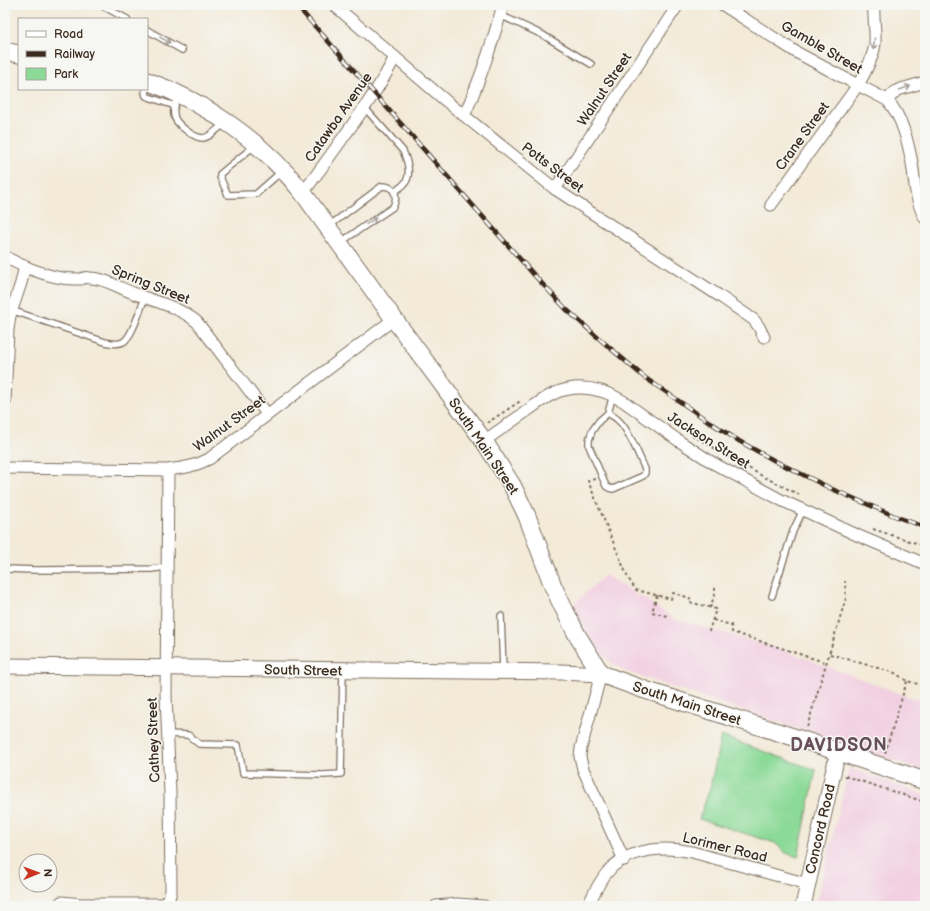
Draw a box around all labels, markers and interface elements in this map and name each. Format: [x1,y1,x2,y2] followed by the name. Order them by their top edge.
[778,17,866,78] street label: Gamble Street
[18,18,148,90] legend
[54,27,83,42] text: Road
[159,37,171,44] one-way arrow
[871,37,878,50] one-way arrow
[54,47,96,62] text: Railway
[574,49,636,129] street label: Walnut Street
[54,67,78,82] text: Park
[301,69,376,165] street label: Catawba Avenue
[898,84,911,91] one-way arrow
[772,98,833,174] street label: Crane Street
[518,139,588,197] street label: Potts Street
[366,217,377,225] one-way arrow
[109,261,193,308] street label: Spring Street
[190,391,269,455] street label: Walnut Street
[445,395,523,498] street label: South Main Street
[664,408,754,473] street label: Jackson Street
[264,661,343,680] street label: South Street
[630,678,744,729] street label: South Main Street
[143,696,163,783] street label: Cathey Street
[790,735,888,756] district label: DAVIDSON
[802,783,839,876] street label: Concord Road
[681,829,769,866] street label: Lorimer Road
[18,853,58,893] north arrow
[41,869,54,877] text: N

